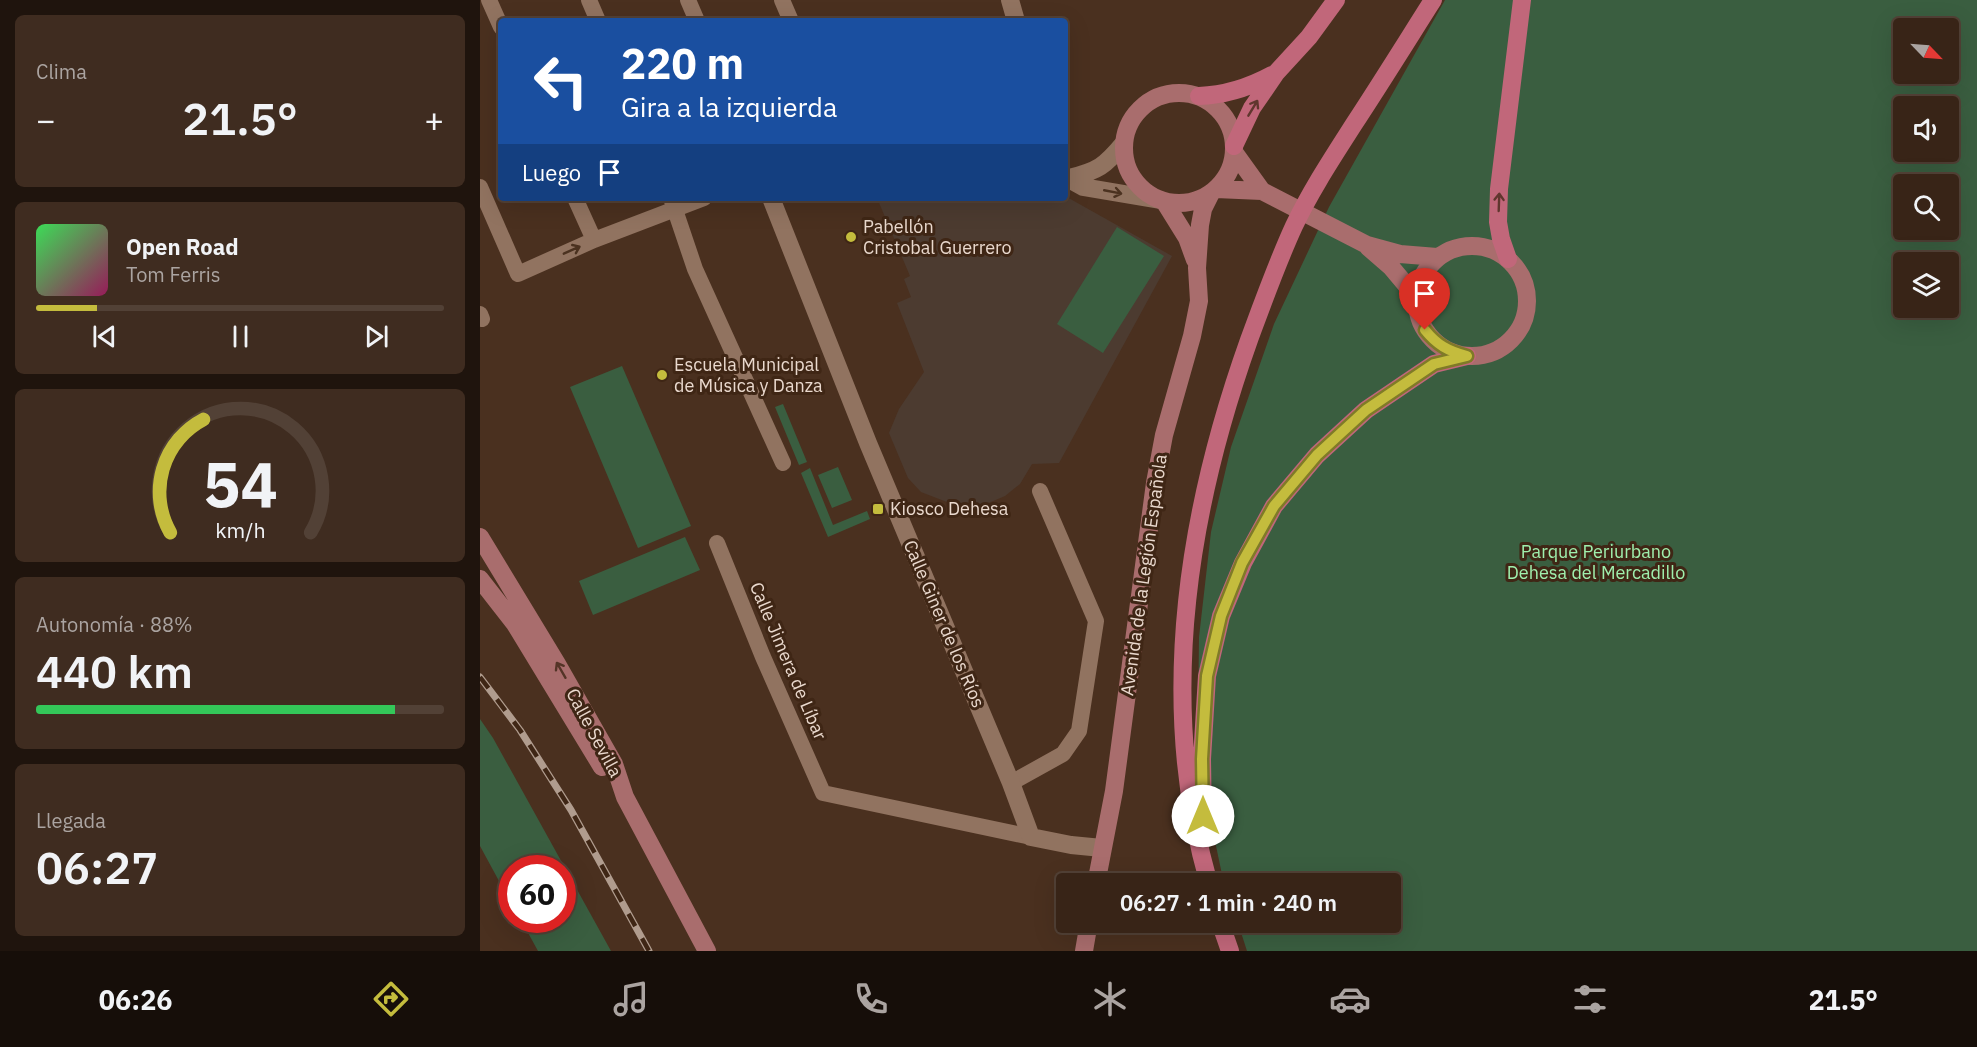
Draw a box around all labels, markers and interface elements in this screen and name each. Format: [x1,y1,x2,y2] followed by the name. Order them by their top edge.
[1893,18,1959,84] north arrow
[1893,18,1959,318] map controls
[621,36,744,91] text: 220 m
[522,42,600,120] icon: left
[36,58,87,85] text: Clima
[182,89,298,147] text: 21.5°
[621,89,837,124] text: Gira a la izquierda
[1893,96,1959,162] button: sound
[36,98,56,141] text: −
[424,98,444,141] text: +
[1247,100,1259,117] one-way arrow
[593,156,626,189] icon: arrive
[522,158,581,187] text: Luego
[1893,174,1959,240] button: search
[1103,187,1122,198] one-way arrow
[1493,193,1505,212] one-way arrow
[863,215,1012,259] place label: Pabellón Cristobal Guerrero
[844,230,858,244] marker: Pabellón Cristobal Guerrero
[126,232,239,261] text: Open Road
[562,244,580,255] one-way arrow
[1893,252,1959,318] button: layers
[126,261,221,288] text: Tom Ferris
[1399,268,1450,330] pin
[1408,277,1441,310] icon: arrive
[88,320,121,353] icon: previous
[224,320,257,353] icon: pause
[360,320,393,353] icon: next
[674,353,823,397] place label: Escuela Municipal de Música y Danza
[655,368,669,382] marker: Escuela Municipal de Música y Danza
[203,443,277,524] text: 54
[1115,452,1172,697] street label: Avenida de la Legión Española
[890,497,1009,520] place label: Kiosco Dehesa
[871,502,885,516] marker: Kiosco Dehesa
[215,516,265,544] text: km/h
[899,536,990,711] street label: Calle Giner de los Ríos
[1507,540,1685,584] park label: Parque Periurbano Dehesa del Mercadillo
[745,579,832,743] street label: Calle Jimera de Líbar
[36,611,193,638] text: Autonomía · 88%
[36,642,193,700] text: 440 km
[554,662,566,679] one-way arrow
[561,684,628,782] street label: Calle Sevilla
[1171,784,1235,848] position arrow
[36,807,106,834] text: Llegada
[36,838,158,896] text: 06:27
[498,855,576,933] speed limit sign: 60
[1120,888,1337,917] text: 06:27 · 1 min · 240 m
[370,978,412,1020] icon: directions
[610,978,652,1020] icon: music
[850,978,892,1020] icon: phone
[1089,978,1131,1020] icon: climate
[1329,978,1371,1020] icon: car
[1569,978,1611,1020] icon: filters
[99,982,173,1017] text: 06:26
[1808,982,1878,1017] text: 21.5°

